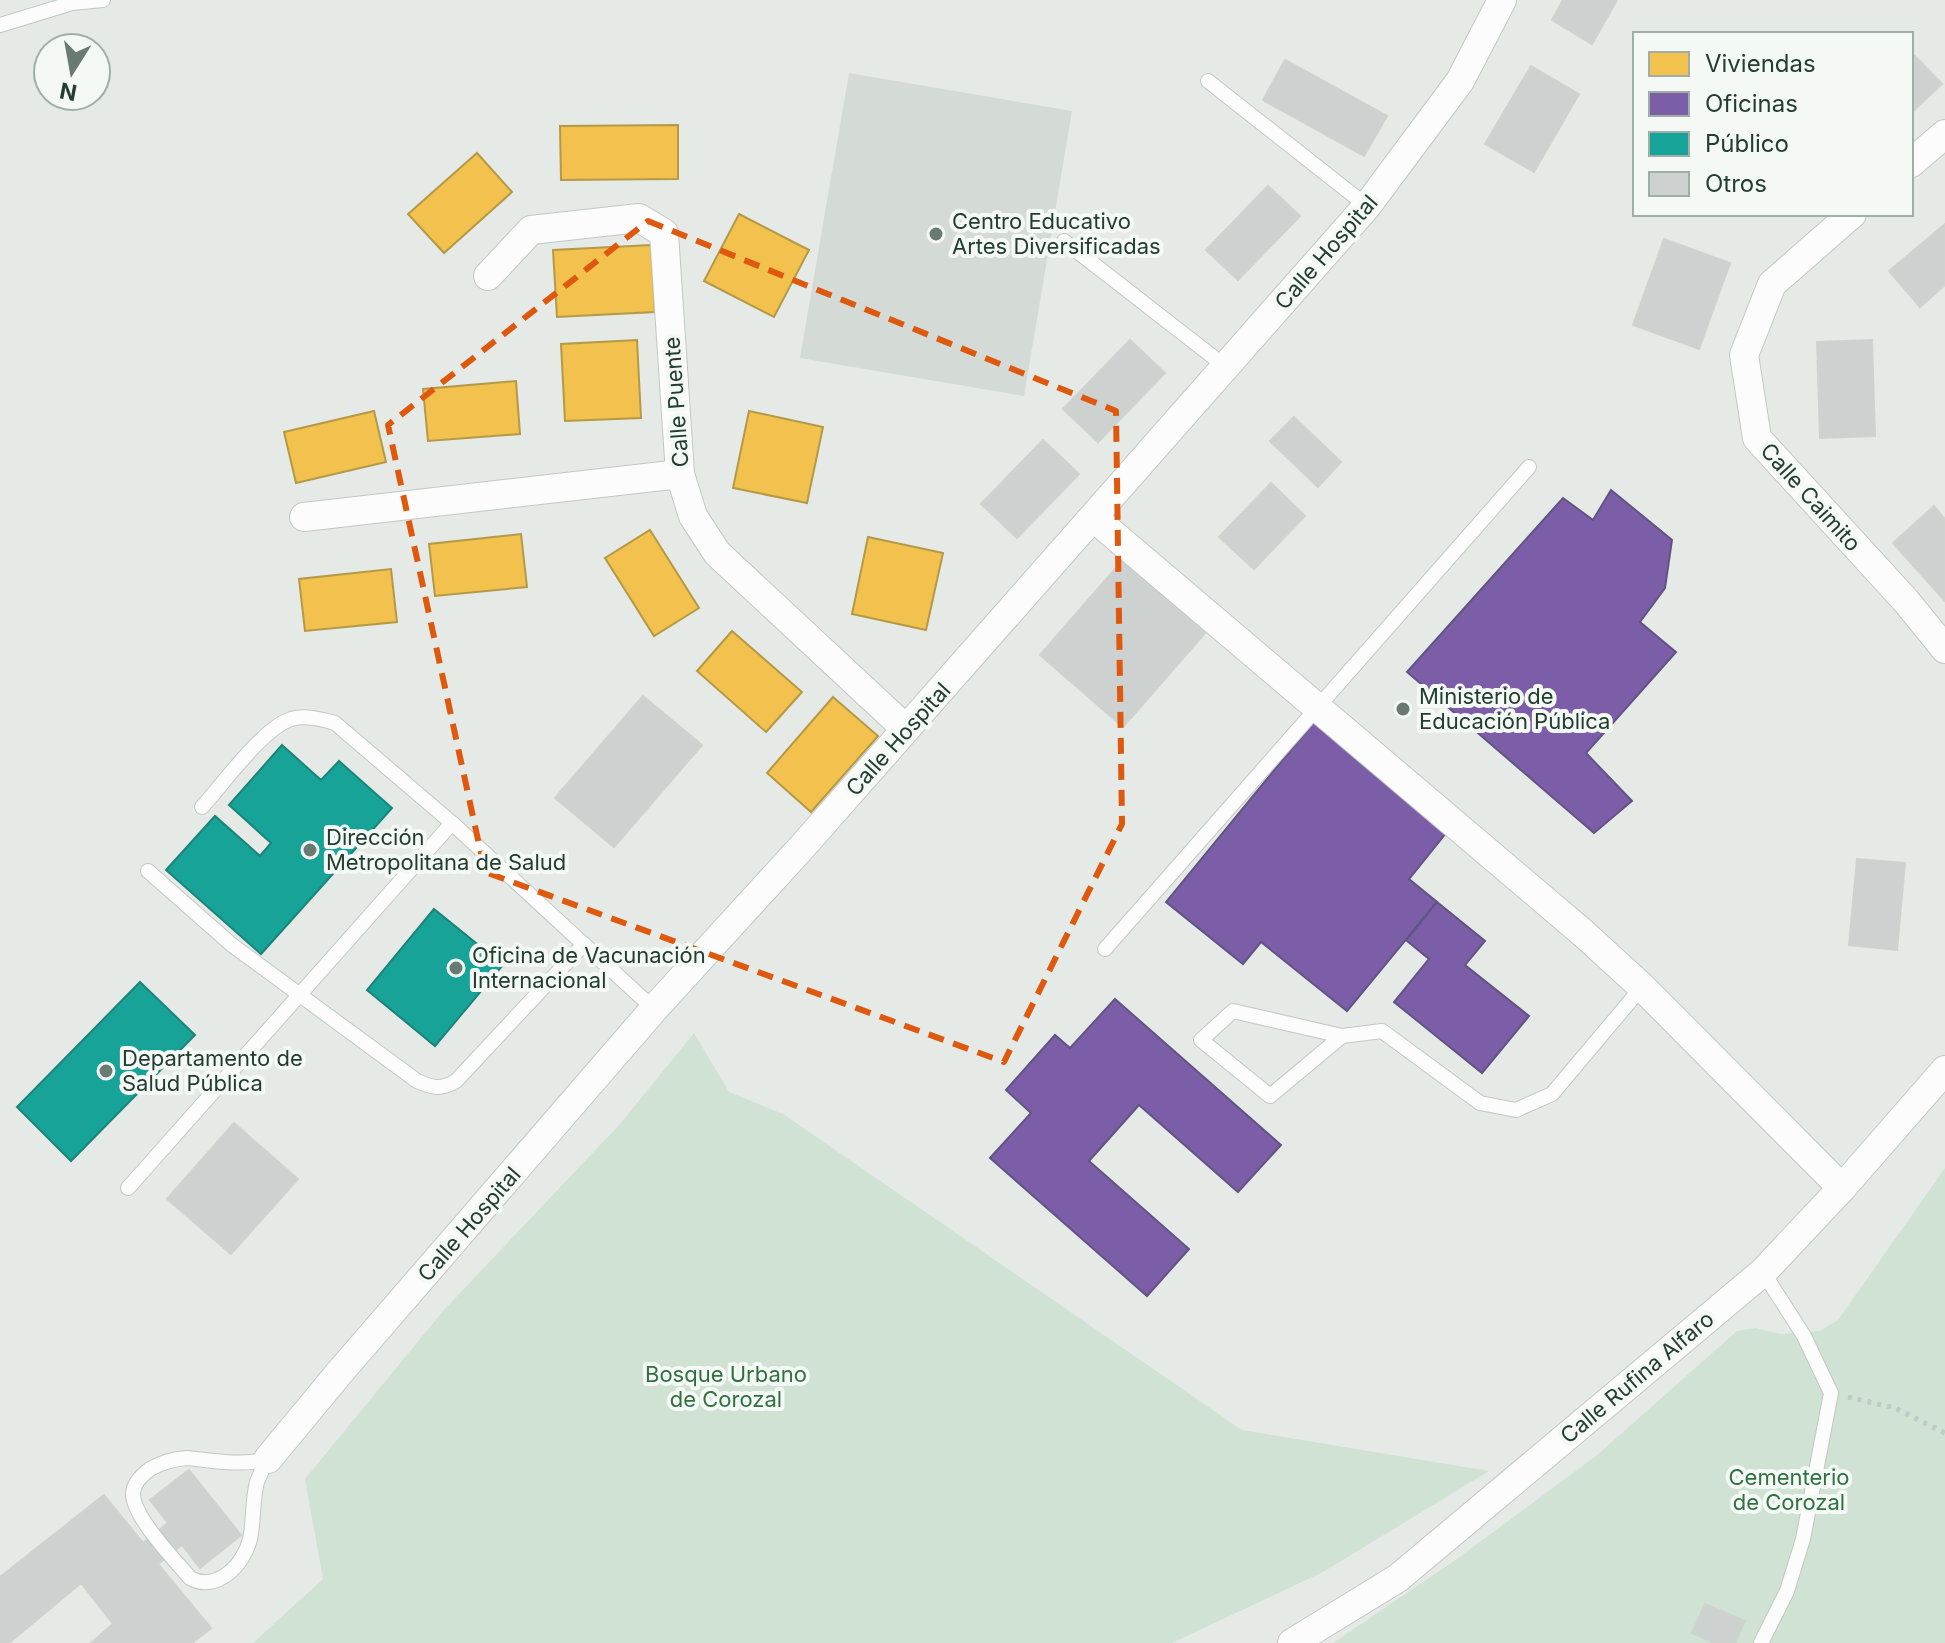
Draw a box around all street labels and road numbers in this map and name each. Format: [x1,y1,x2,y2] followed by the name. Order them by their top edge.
[1269,189,1383,315] street label: Calle Hospital
[658,336,694,468] street label: Calle Puente
[1756,438,1866,556] street label: Calle Caimito
[840,677,956,801] street label: Calle Hospital
[412,1161,526,1287] street label: Calle Hospital
[1555,1305,1719,1449] street label: Calle Rufina Alfaro

